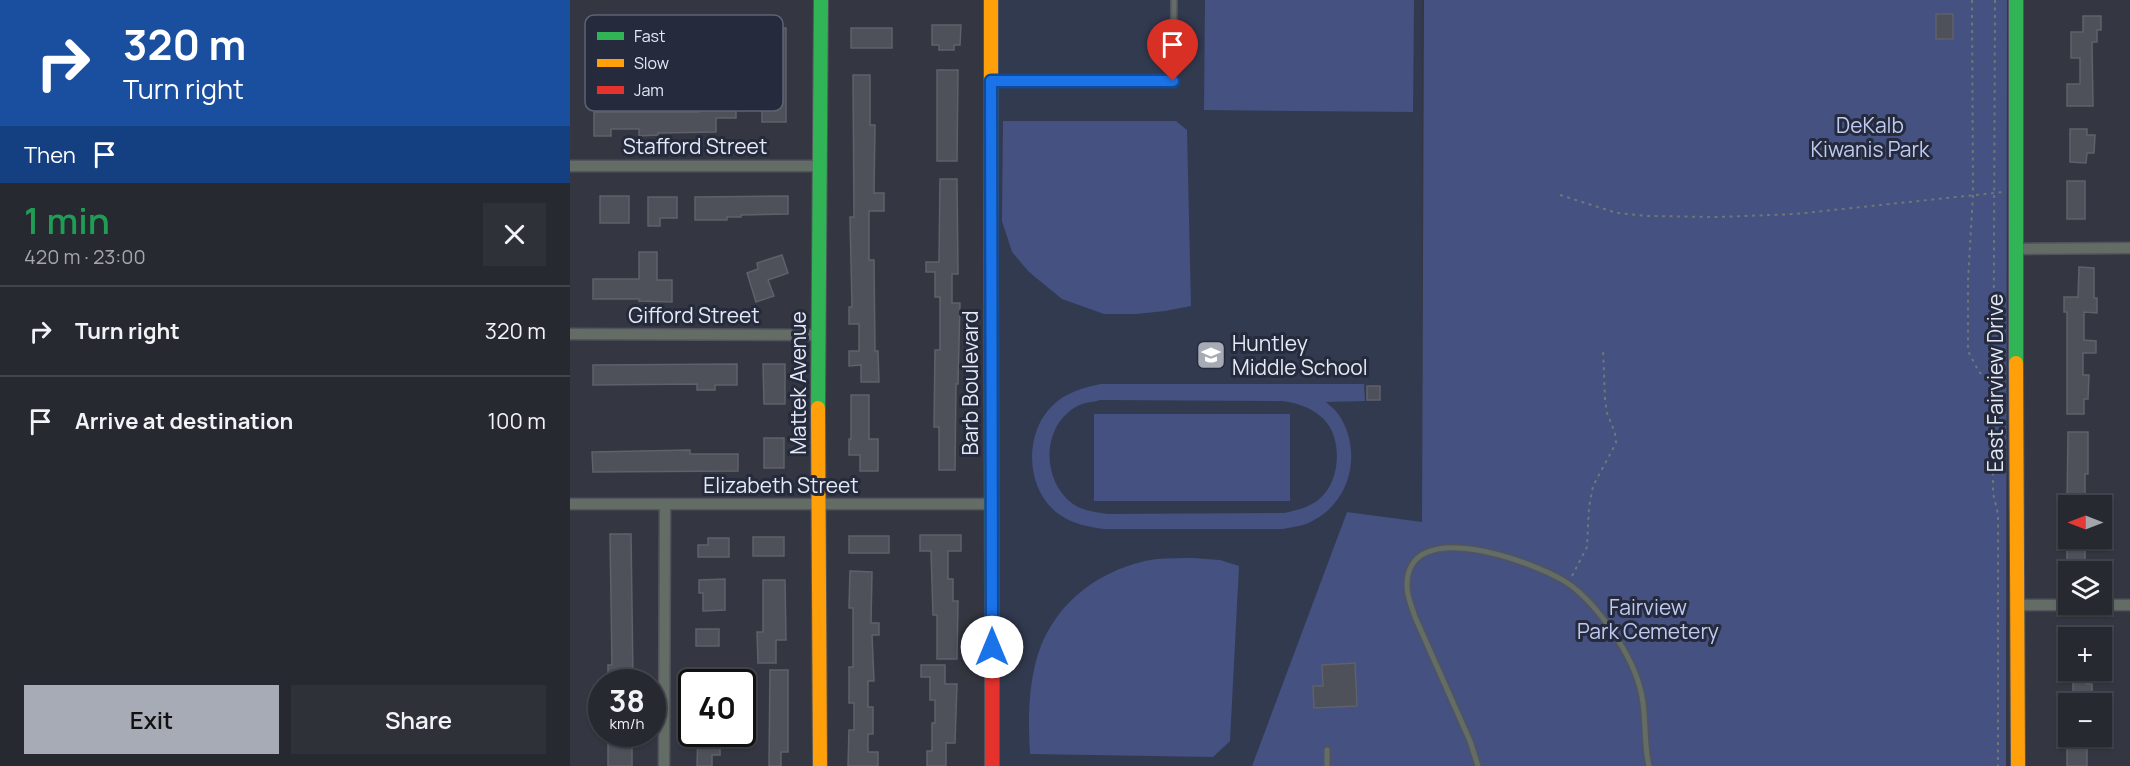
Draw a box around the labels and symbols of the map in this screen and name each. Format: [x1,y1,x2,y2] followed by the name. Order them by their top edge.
[585,15,783,111] legend
[1147,19,1198,81] pin
[634,25,665,47] text: Fast
[634,52,669,74] text: Slow
[634,79,664,101] text: Jam
[1811,111,1930,163] park label: DeKalb Kiwanis Park
[623,132,767,160] street label: Stafford Street
[1981,294,2009,472] street label: East Fairview Drive
[628,301,760,329] street label: Gifford Street
[784,311,812,455] street label: Mattek Avenue
[956,311,984,455] street label: Barb Boulevard
[1232,329,1368,381] place label: Huntley Middle School
[1195,339,1227,371] school or university icon: Huntley Middle School
[703,471,859,499] street label: Elizabeth Street
[2058,495,2112,549] north arrow
[1577,593,1719,645] park label: Fairview Park Cemetery
[960,615,1024,679] position arrow
[678,669,756,747] speed limit sign: 40

